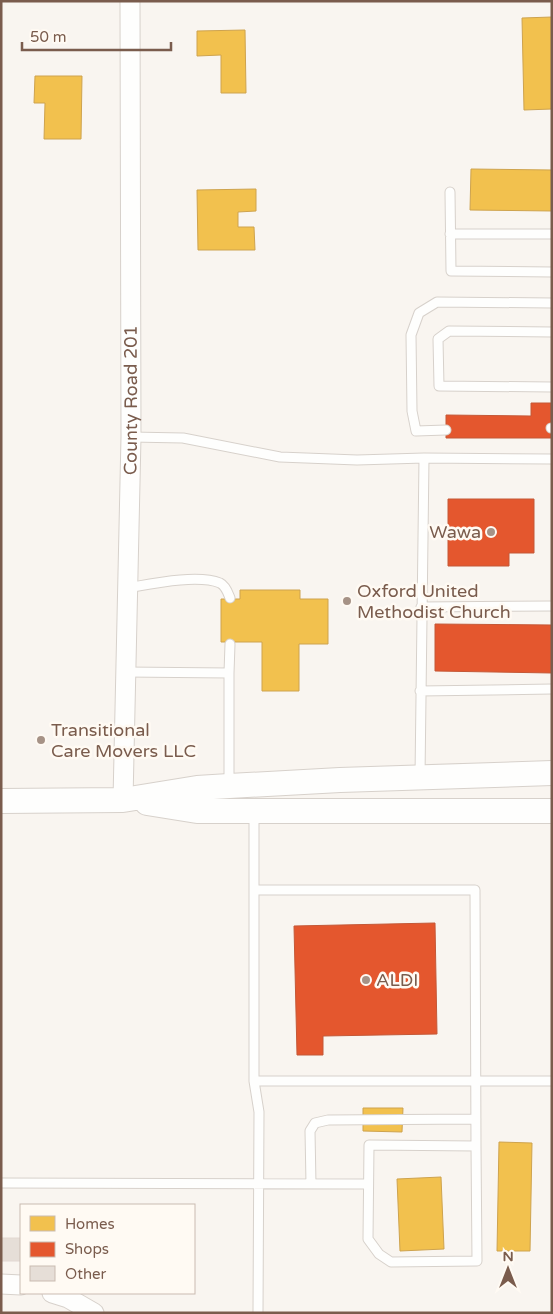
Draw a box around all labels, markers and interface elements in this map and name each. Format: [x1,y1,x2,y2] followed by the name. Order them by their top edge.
[22,20,171,52] scale bar
[30,28,67,46] text: 50 m
[119,325,142,475] street label: County Road 201
[429,521,481,543] place label: Wawa
[485,526,497,538] marker: Wawa
[357,580,511,623] place label: Oxford United Methodist Church
[341,595,353,607] marker: Oxford United Methodist Church
[51,719,196,762] place label: Transitional Care Movers LLC
[35,734,47,746] marker: Transitional Care Movers LLC
[376,969,418,991] place label: ALDI
[360,974,372,986] marker: ALDI
[20,1204,195,1294] legend
[65,1215,115,1233] text: Homes
[65,1240,109,1258] text: Shops
[483,1244,533,1294] north arrow
[502,1248,514,1265] text: N
[65,1265,107,1283] text: Other

